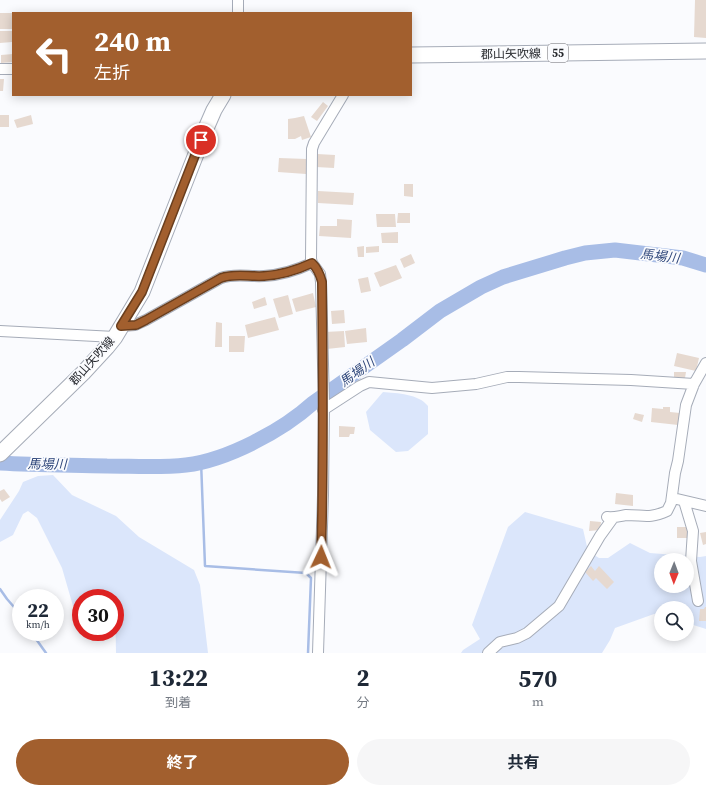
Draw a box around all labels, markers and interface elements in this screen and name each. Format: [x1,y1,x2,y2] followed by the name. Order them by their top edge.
[94,22,171,60] text: 240 m
[28,28,80,80] icon: left
[548,44,568,62] road number: 55
[481,45,541,63] street label: 郡山矢吹線
[94,60,130,85] text: 左折
[184,123,218,157] pin
[190,129,212,151] icon: arrive
[640,245,682,267] water label: 馬場川
[66,333,118,389] street label: 郡山矢吹線
[336,352,379,390] water label: 馬場川
[27,455,69,473] water label: 馬場川
[300,536,342,578] position arrow
[654,553,694,593] north arrow
[654,553,694,641] map controls
[72,589,124,641] speed limit sign: 30
[27,596,49,624] text: 22
[654,601,694,641] button: search
[26,618,50,631] text: km/h
[149,661,208,694] text: 13:22
[357,661,370,694] text: 2
[518,662,557,695] text: 570
[532,693,544,710] text: m
[165,694,191,711] text: 到着
[357,694,370,711] text: 分
[16,739,349,785] button: 終了
[357,739,690,785] button: 共有

